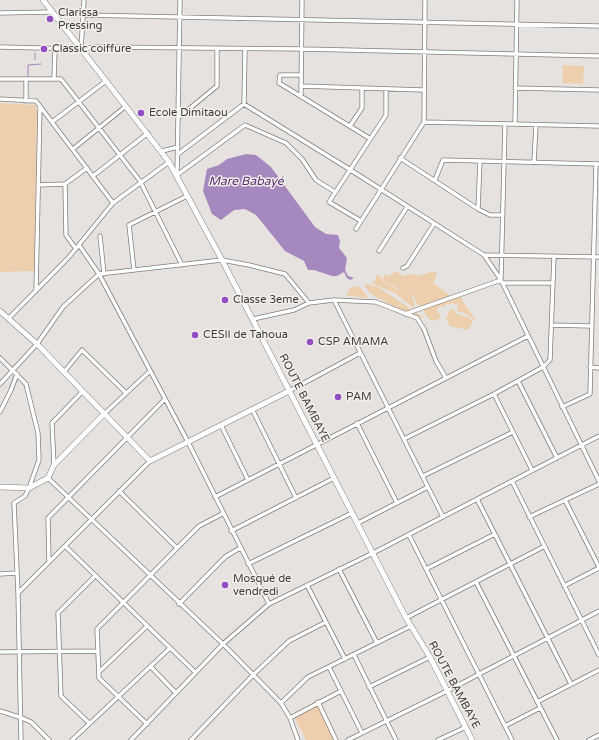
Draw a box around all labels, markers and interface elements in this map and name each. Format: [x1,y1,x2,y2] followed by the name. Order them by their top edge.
[58,6,103,32] place label: Clarissa Pressing
[45,14,55,24] marker: Clarissa Pressing
[52,42,131,56] place label: Classic coiffure
[39,44,49,54] marker: Classic coiffure
[149,106,228,120] place label: Ecole Dimitaou
[136,108,146,118] marker: Ecole Dimitaou
[208,175,284,189] water label: Mare Babayé
[233,293,299,307] place label: Classe 3eme
[220,295,230,305] marker: Classe 3eme
[203,328,288,342] place label: CESII de Tahoua
[190,330,200,340] marker: CESII de Tahoua
[318,335,389,349] place label: CSP AMAMA
[305,337,315,347] marker: CSP AMAMA
[276,352,332,444] street label: ROUTE BAMBAYE
[346,390,372,404] place label: PAM
[333,392,343,402] marker: PAM
[233,572,291,598] place label: Mosqué de vendredi
[220,580,230,590] marker: Mosqué de vendredi
[425,639,483,731] street label: ROUTE BAMBAYE

